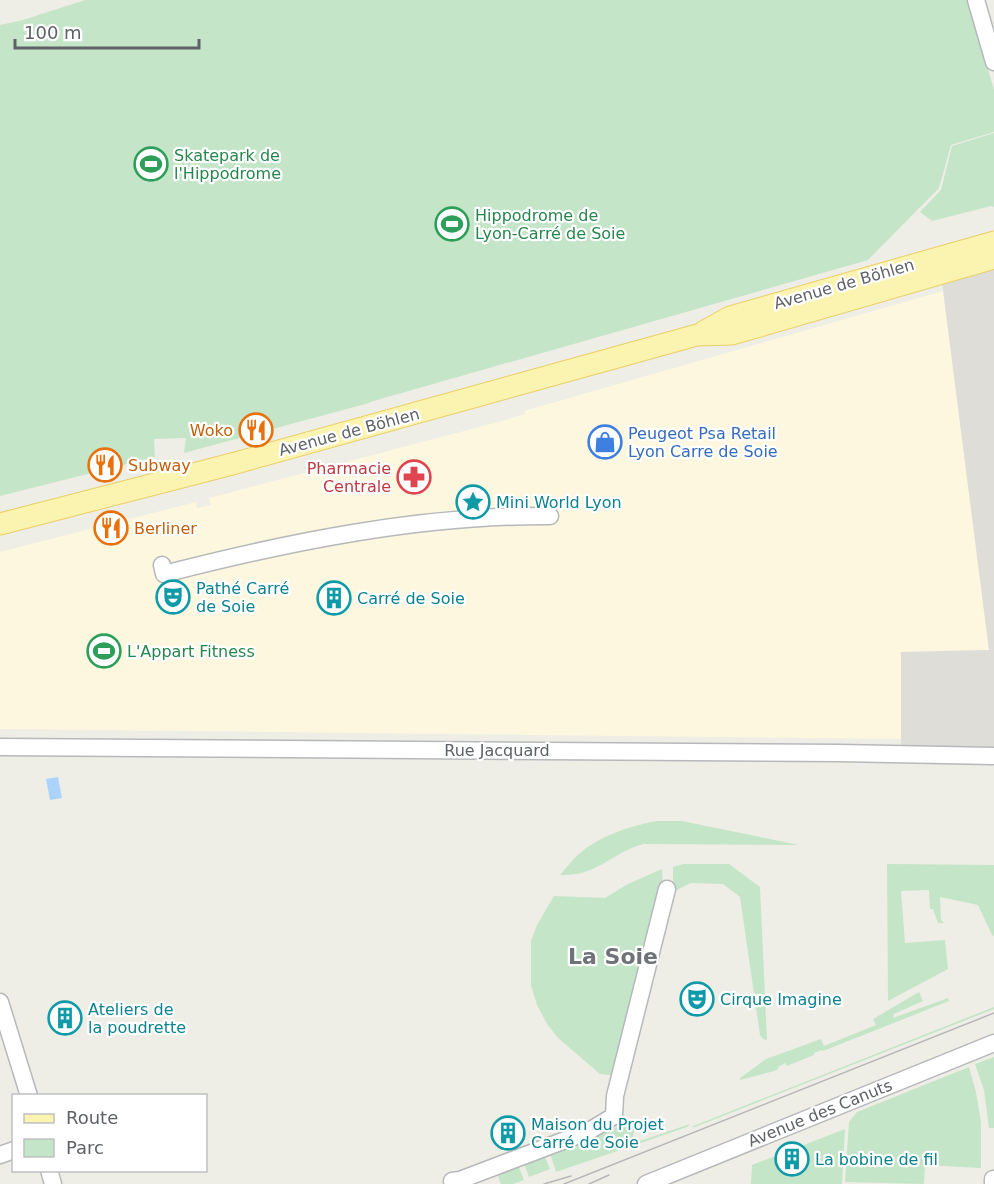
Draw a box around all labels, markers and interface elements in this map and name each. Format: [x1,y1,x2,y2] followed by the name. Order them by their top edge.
[15,12,200,50] scale bar
[24,22,82,43] text: 100 m
[133,146,169,182] sports icon: Skatepark de l'Hippodrome
[174,146,281,183] place label: Skatepark de l'Hippodrome
[434,206,470,242] sports icon: Hippodrome de Lyon-Carré de Soie
[475,206,625,243] place label: Hippodrome de Lyon-Carré de Soie
[772,255,916,313] street label: Avenue de Böhlen
[277,404,421,460] street label: Avenue de Böhlen
[238,412,274,448] restaurant icon: Woko
[190,421,233,440] place label: Woko
[587,424,623,460] shop icon: Peugeot Psa Retail Lyon Carre de Soie
[628,424,778,461] place label: Peugeot Psa Retail Lyon Carre de Soie
[87,447,123,483] restaurant icon: Subway
[128,456,191,475] place label: Subway
[307,459,391,496] place label: Pharmacie Centrale
[396,459,432,495] pharmacy icon: Pharmacie Centrale
[455,484,491,520] place icon: Mini World Lyon
[496,493,622,512] place label: Mini World Lyon
[93,510,129,546] restaurant icon: Berliner
[134,519,197,538] place label: Berliner
[155,579,191,615] theatre icon: Pathé Carré de Soie
[196,579,289,616] place label: Pathé Carré de Soie
[316,580,352,616] building icon: Carré de Soie
[357,589,465,608] place label: Carré de Soie
[86,633,122,669] sports icon: L'Appart Fitness
[127,642,255,661] place label: L'Appart Fitness
[444,741,550,760] street label: Rue Jacquard
[568,944,658,969] district label: La Soie
[679,981,715,1017] theatre icon: Cirque Imagine
[720,990,842,1009] place label: Cirque Imagine
[47,1000,83,1036] building icon: Ateliers de la poudrette
[88,1000,186,1037] place label: Ateliers de la poudrette
[745,1075,895,1151] street label: Avenue des Canuts
[12,1094,207,1172] legend
[66,1107,118,1128] text: Route
[490,1115,526,1151] building icon: Maison du Projet Carré de Soie
[531,1115,664,1152] place label: Maison du Projet Carré de Soie
[66,1137,104,1158] text: Parc
[774,1141,810,1177] building icon: La bobine de fil
[815,1150,938,1169] place label: La bobine de fil

